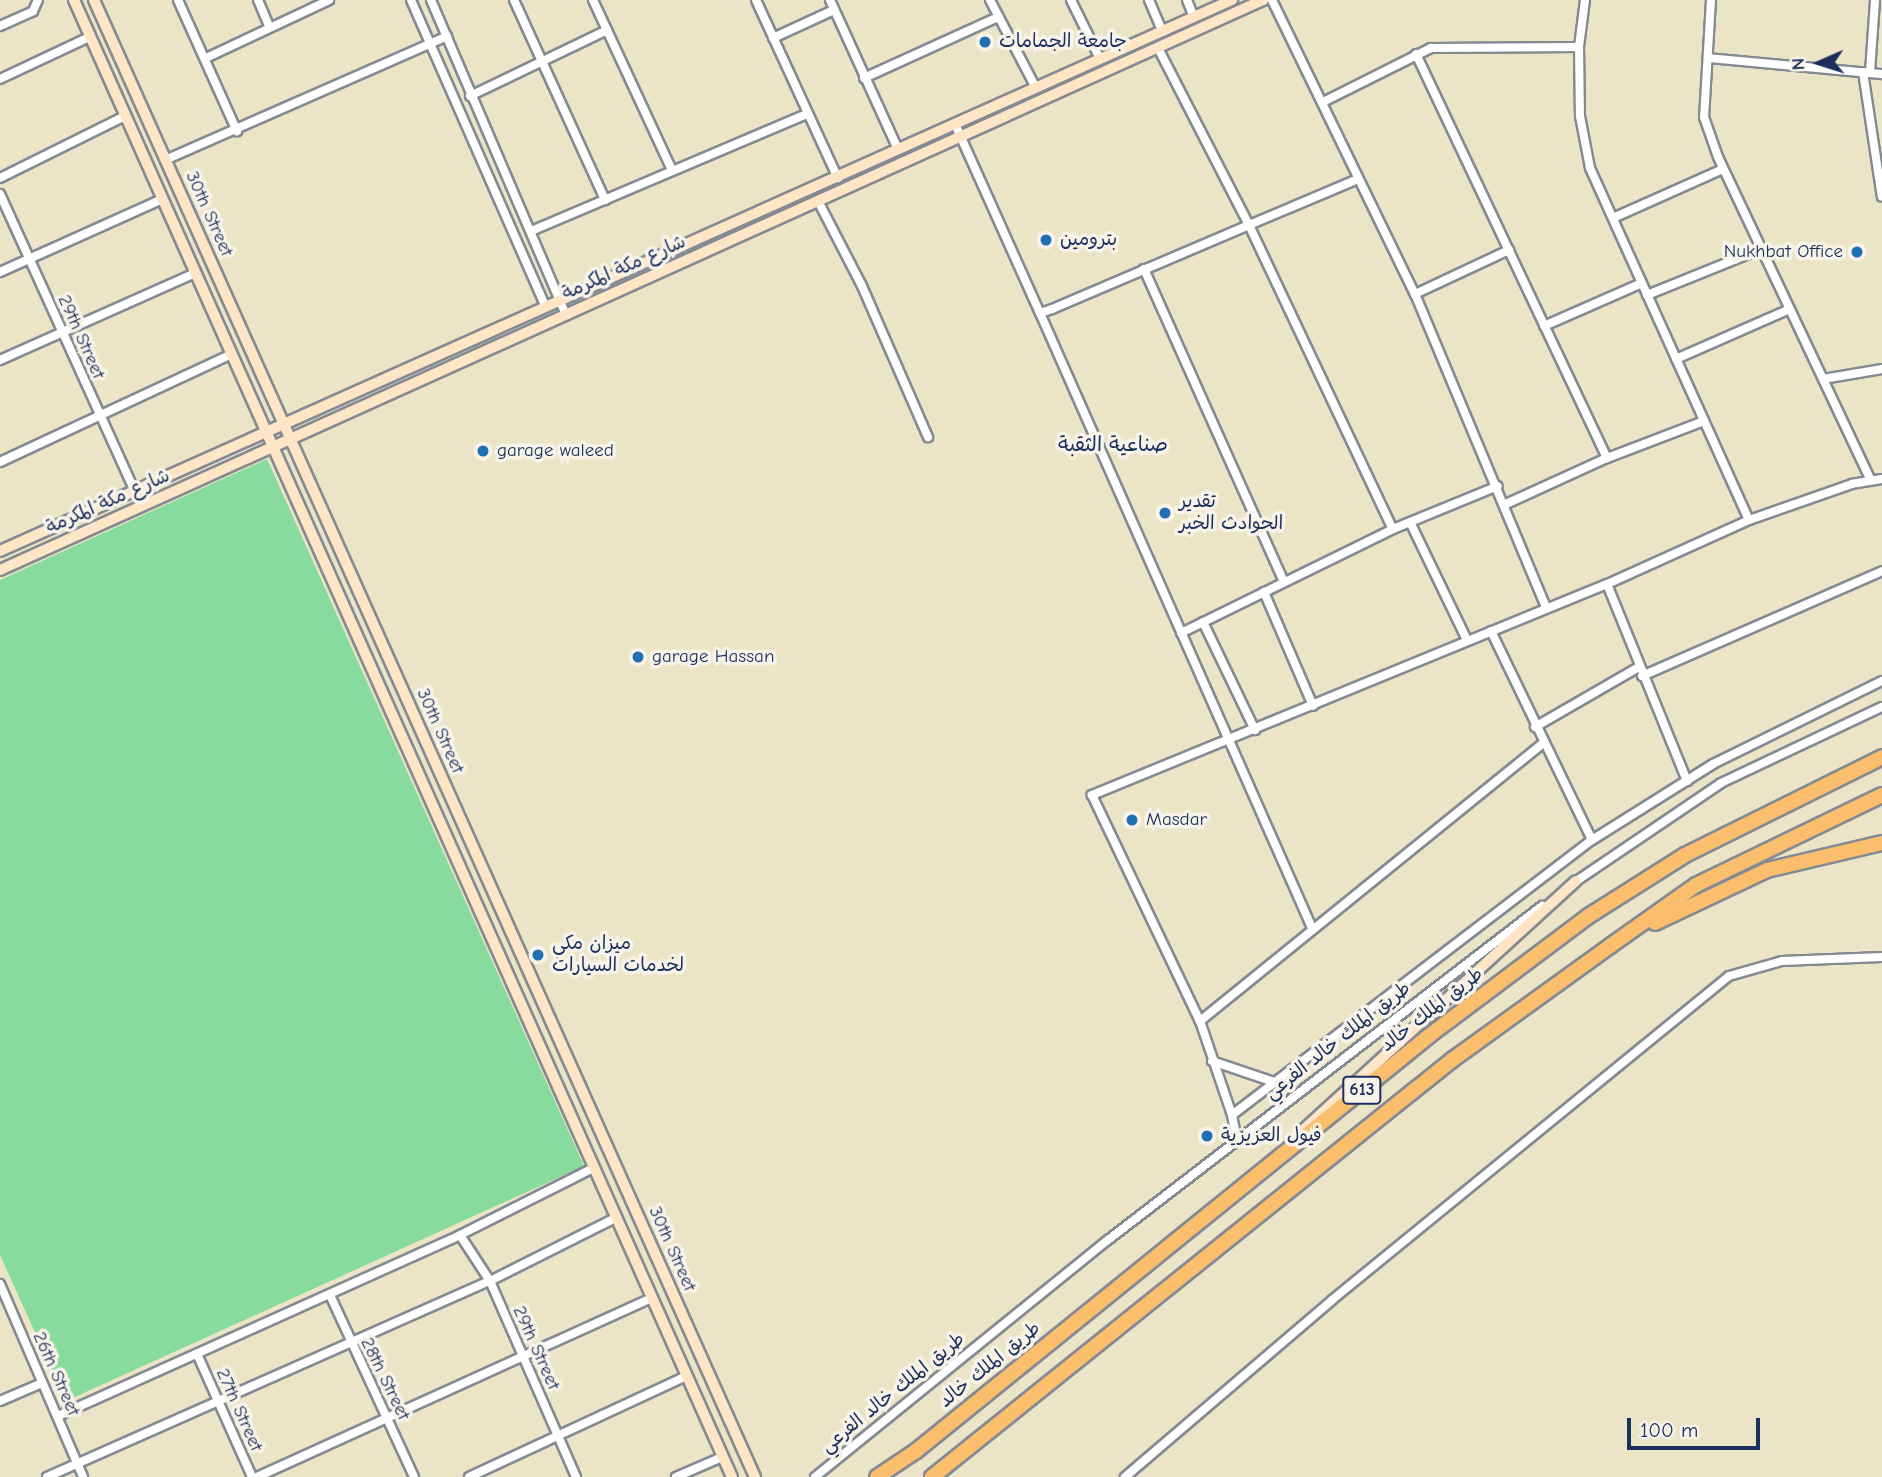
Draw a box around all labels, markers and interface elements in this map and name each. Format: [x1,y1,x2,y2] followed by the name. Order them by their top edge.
[1784,28,1854,98] north arrow
[999,31,1127,53] place label: جامعة الجمامات
[977,34,993,50] marker: جامعة الجمامات
[1787,57,1809,71] text: N
[180,168,238,260] street label: 30th Street
[1060,229,1117,251] place label: بترومين
[559,231,689,305] street label: شارع مكة المكرمة
[1038,232,1054,248] marker: بترومين
[1724,241,1843,263] place label: Nukhbat Office
[1849,244,1865,260] marker: Nukhbat Office
[52,291,110,383] street label: 29th Street
[1058,431,1168,457] district label: صناعية الثقبة
[497,440,614,462] place label: garage waleed
[475,443,491,459] marker: garage waleed
[43,465,173,539] street label: شارع مكة المكرمة
[1179,491,1283,535] place label: تقدير الحوادث الخبر
[1157,505,1173,521] marker: تقدير الحوادث الخبر
[652,646,774,668] place label: garage Hassan
[630,649,646,665] marker: garage Hassan
[411,685,469,777] street label: 30th Street
[1146,809,1207,831] place label: Masdar
[1124,812,1140,828] marker: Masdar
[552,933,684,977] place label: ميزان مكي لخدمات السيارات
[530,947,546,963] marker: ميزان مكي لخدمات السيارات
[1376,963,1488,1057] street label: طريق الملك خالد
[1260,977,1416,1105] street label: طريق الملك خالد الفرعي
[1341,1076,1383,1105] road number: 613
[1221,1125,1322,1147] place label: فيول العزيزية
[1199,1128,1215,1144] marker: فيول العزيزية
[643,1203,701,1295] street label: 30th Street
[507,1302,565,1394] street label: 29th Street
[935,1317,1045,1413] street label: طريق الملك خالد
[27,1328,85,1420] street label: 26th Street
[816,1328,970,1458] street label: طريق الملك خالد الفرعي
[355,1334,415,1424] street label: 28th Street
[211,1365,267,1455] street label: 27th Street
[1630,1404,1763,1448] scale bar
[1640,1418,1698,1442] text: 100 m

